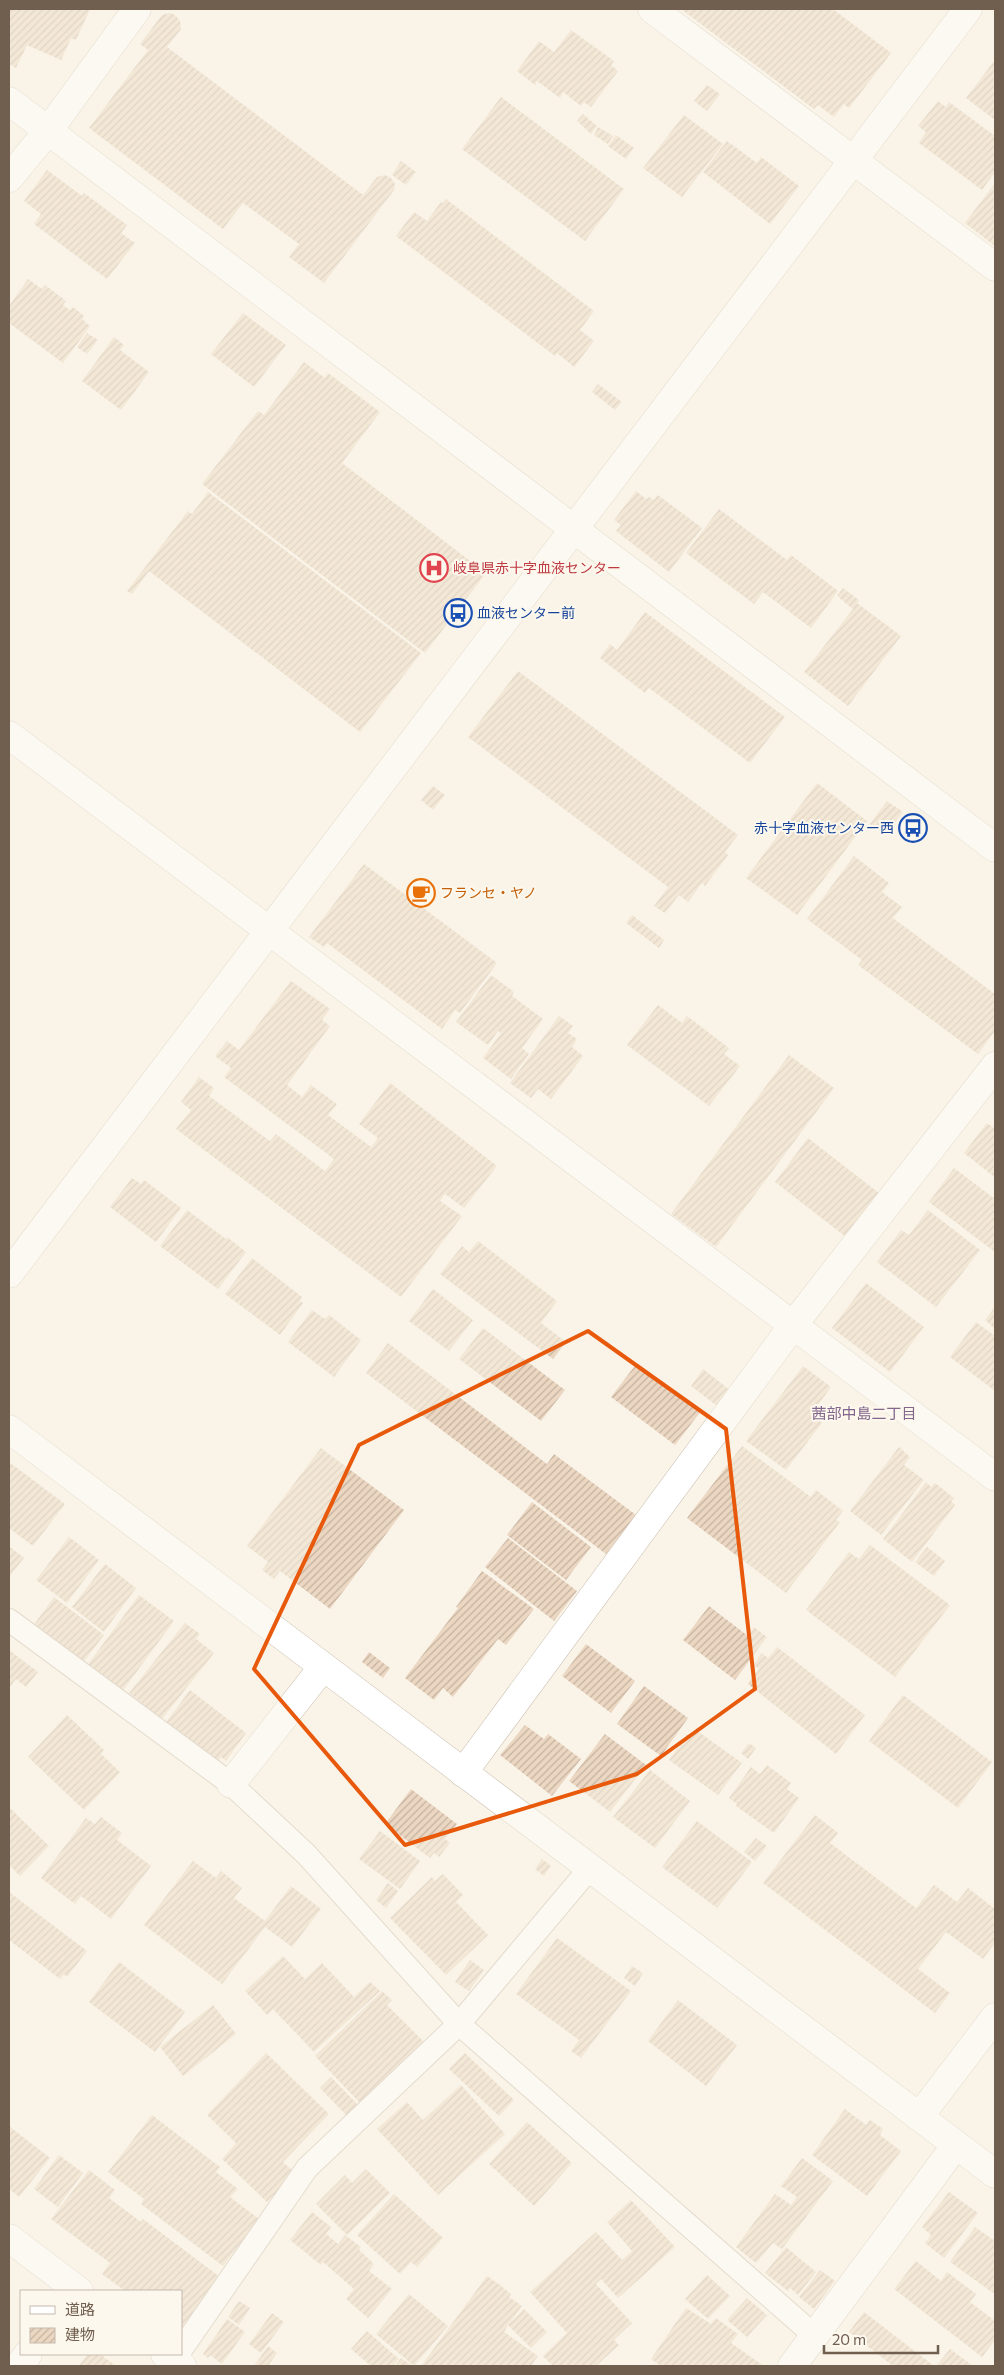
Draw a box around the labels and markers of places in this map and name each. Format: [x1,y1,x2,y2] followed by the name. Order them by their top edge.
[419,553,449,583] hospital icon: 岐阜県赤十字血液センター
[453,559,621,576] place label: 岐阜県赤十字血液センター
[443,598,473,628] bus stop icon: 血液センター前
[477,604,575,621] place label: 血液センター前
[898,813,928,843] bus stop icon: 赤十字血液センター西
[754,819,894,836] place label: 赤十字血液センター西
[406,878,436,908] cafe icon: フランセ・ヤノ
[440,884,537,901] place label: フランセ・ヤノ

